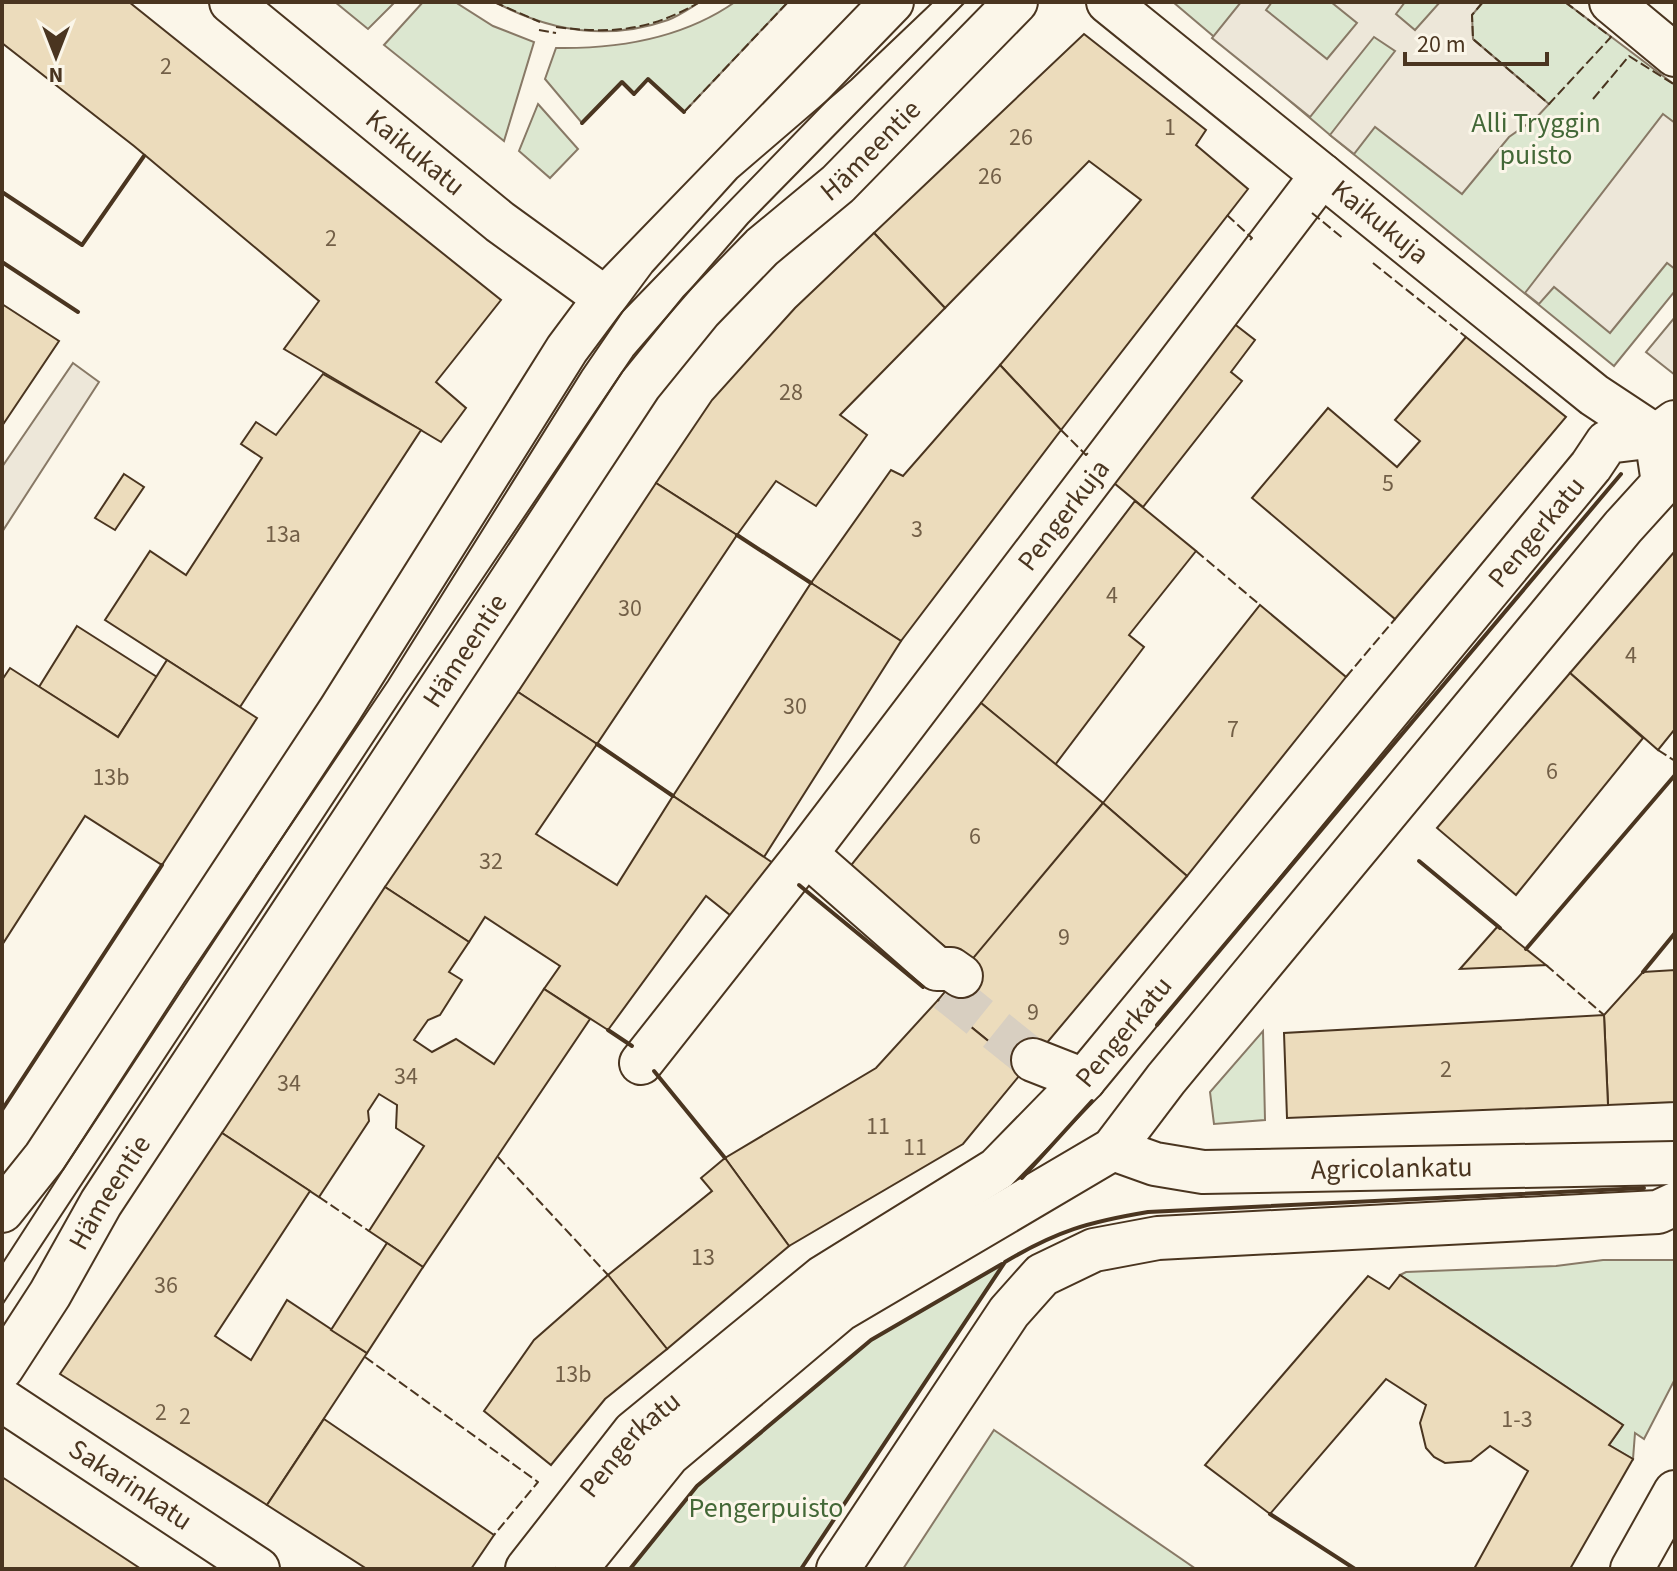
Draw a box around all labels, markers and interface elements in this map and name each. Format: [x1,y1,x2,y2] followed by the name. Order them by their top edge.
[16,16,96,96] north arrow
[1405,16,1547,66] scale bar
[1417,27,1466,62] text: 20 m
[160,49,172,84] house number: 2
[49,59,63,91] text: N
[812,90,930,211] street label: Hämeentie
[357,100,474,206] street label: Kaikukatu
[1471,103,1601,175] park label: Alli Tryggin puisto
[1164,110,1176,145] house number: 1
[1009,120,1033,155] house number: 26
[978,159,1002,194] house number: 26
[1323,170,1438,274] street label: Kaikukuja
[325,221,337,256] house number: 2
[779,375,803,410] house number: 28
[1008,451,1119,580] street label: Pengerkuja
[1382,466,1394,501] house number: 5
[1478,468,1594,596] street label: Pengerkatu
[911,512,923,547] house number: 3
[265,517,301,552] house number: 13a
[1106,578,1118,613] house number: 4
[413,586,517,716] street label: Hämeentie
[618,591,642,626] house number: 30
[1625,638,1637,673] house number: 4
[783,689,807,724] house number: 30
[1227,712,1239,747] house number: 7
[1546,754,1558,789] house number: 6
[92,760,130,795] house number: 13b
[969,819,981,854] house number: 6
[479,844,503,879] house number: 32
[1058,920,1070,955] house number: 9
[1066,968,1182,1096] street label: Pengerkatu
[1027,995,1039,1030] house number: 9
[1440,1052,1452,1087] house number: 2
[394,1059,418,1094] house number: 34
[277,1066,301,1101] house number: 34
[866,1109,890,1144] house number: 11
[59,1127,161,1257] street label: Hämeentie
[903,1130,927,1165] house number: 11
[1310,1147,1473,1190] street label: Agricolankatu
[691,1240,715,1275] house number: 13
[154,1268,178,1303] house number: 36
[554,1357,592,1392] house number: 13b
[570,1382,689,1506] street label: Pengerkatu
[155,1395,167,1430] house number: 2
[179,1399,191,1434] house number: 2
[1501,1402,1533,1437] house number: 1-3
[61,1429,200,1540] street label: Sakarinkatu
[689,1488,843,1528] park label: Pengerpuisto

